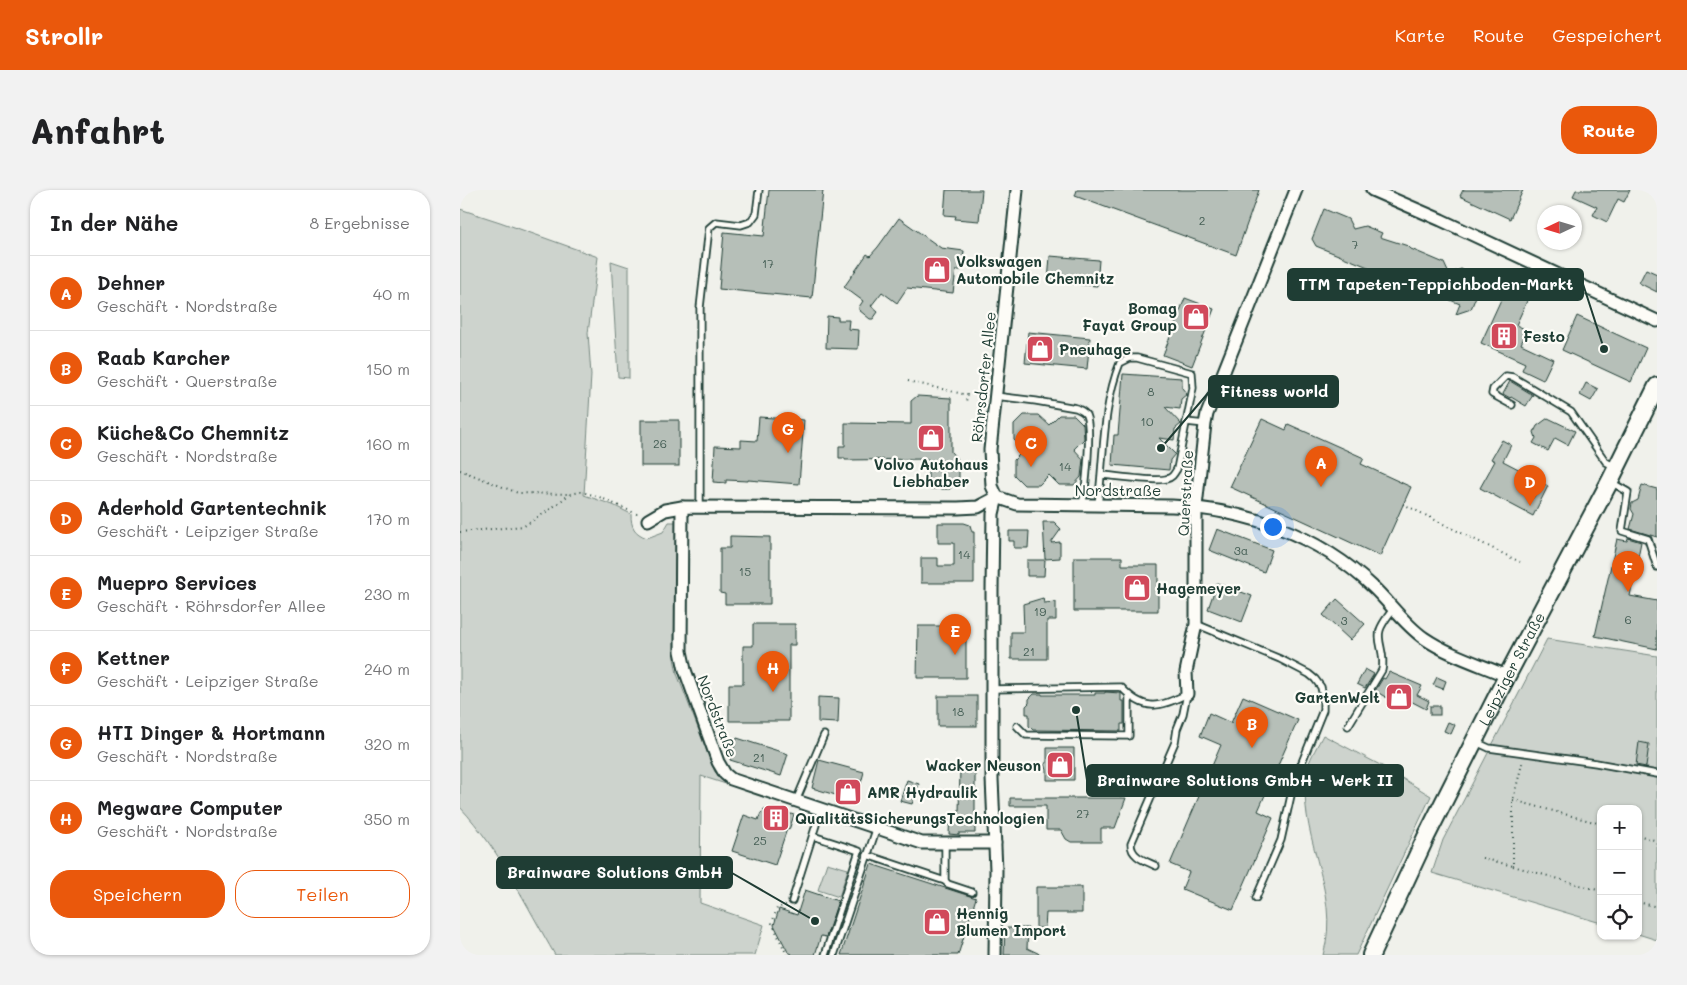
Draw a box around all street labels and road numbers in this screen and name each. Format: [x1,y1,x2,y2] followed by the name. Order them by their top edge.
[966,310,1000,444] street label: Röhrsdorfer Allee
[1173,449,1197,537] street label: Querstraße
[1075,480,1161,500] street label: Nordstraße
[1474,608,1549,729] street label: Leipziger Straße
[693,672,743,760] street label: Nordstraße

